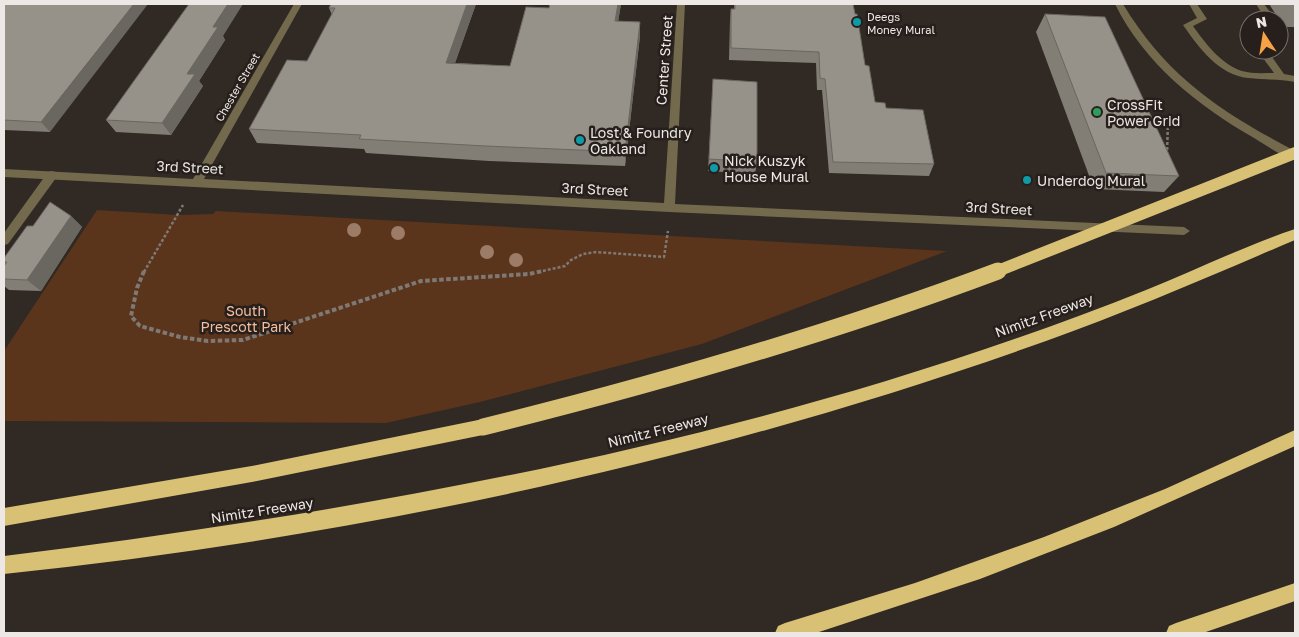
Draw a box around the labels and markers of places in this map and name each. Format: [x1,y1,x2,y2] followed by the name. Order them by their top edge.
[867,10,935,36] place label: Deegs Money Mural
[851,16,863,28] marker: Deegs Money Mural
[1107,96,1180,129] place label: CrossFit Power Grid
[1091,106,1103,118] marker: CrossFit Power Grid
[590,124,692,157] place label: Lost & Foundry Oakland
[574,134,586,146] marker: Lost & Foundry Oakland
[724,152,809,185] place label: Nick Kuszyk House Mural
[708,162,720,174] marker: Nick Kuszyk House Mural
[1037,172,1145,189] place label: Underdog Mural
[1021,174,1033,186] marker: Underdog Mural

